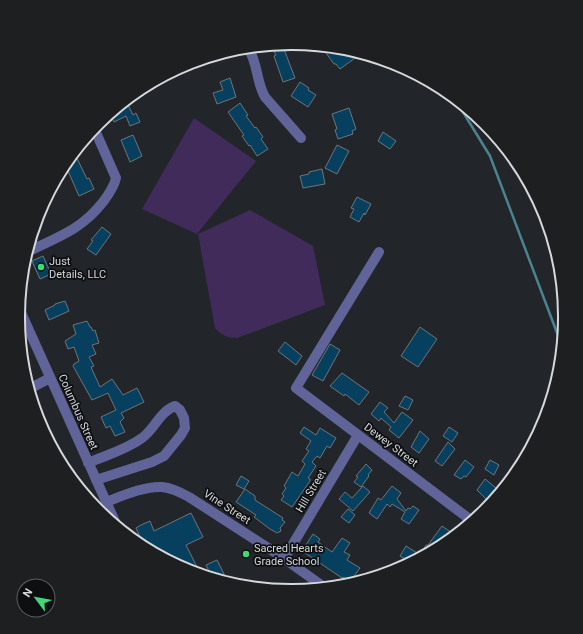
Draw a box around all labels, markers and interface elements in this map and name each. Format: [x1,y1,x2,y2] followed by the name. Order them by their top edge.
[49,255,106,281] place label: Just Details, LLC
[36,262,46,272] marker: Just Details, LLC
[55,372,101,452] street label: Columbus Street
[362,421,421,470] street label: Dewey Street
[293,467,329,515] street label: Hill Street
[201,487,253,527] street label: Vine Street
[254,542,324,568] place label: Sacred Hearts Grade School
[241,549,251,559] marker: Sacred Hearts Grade School
[16,578,56,618] north arrow
[20,586,36,600] text: N

